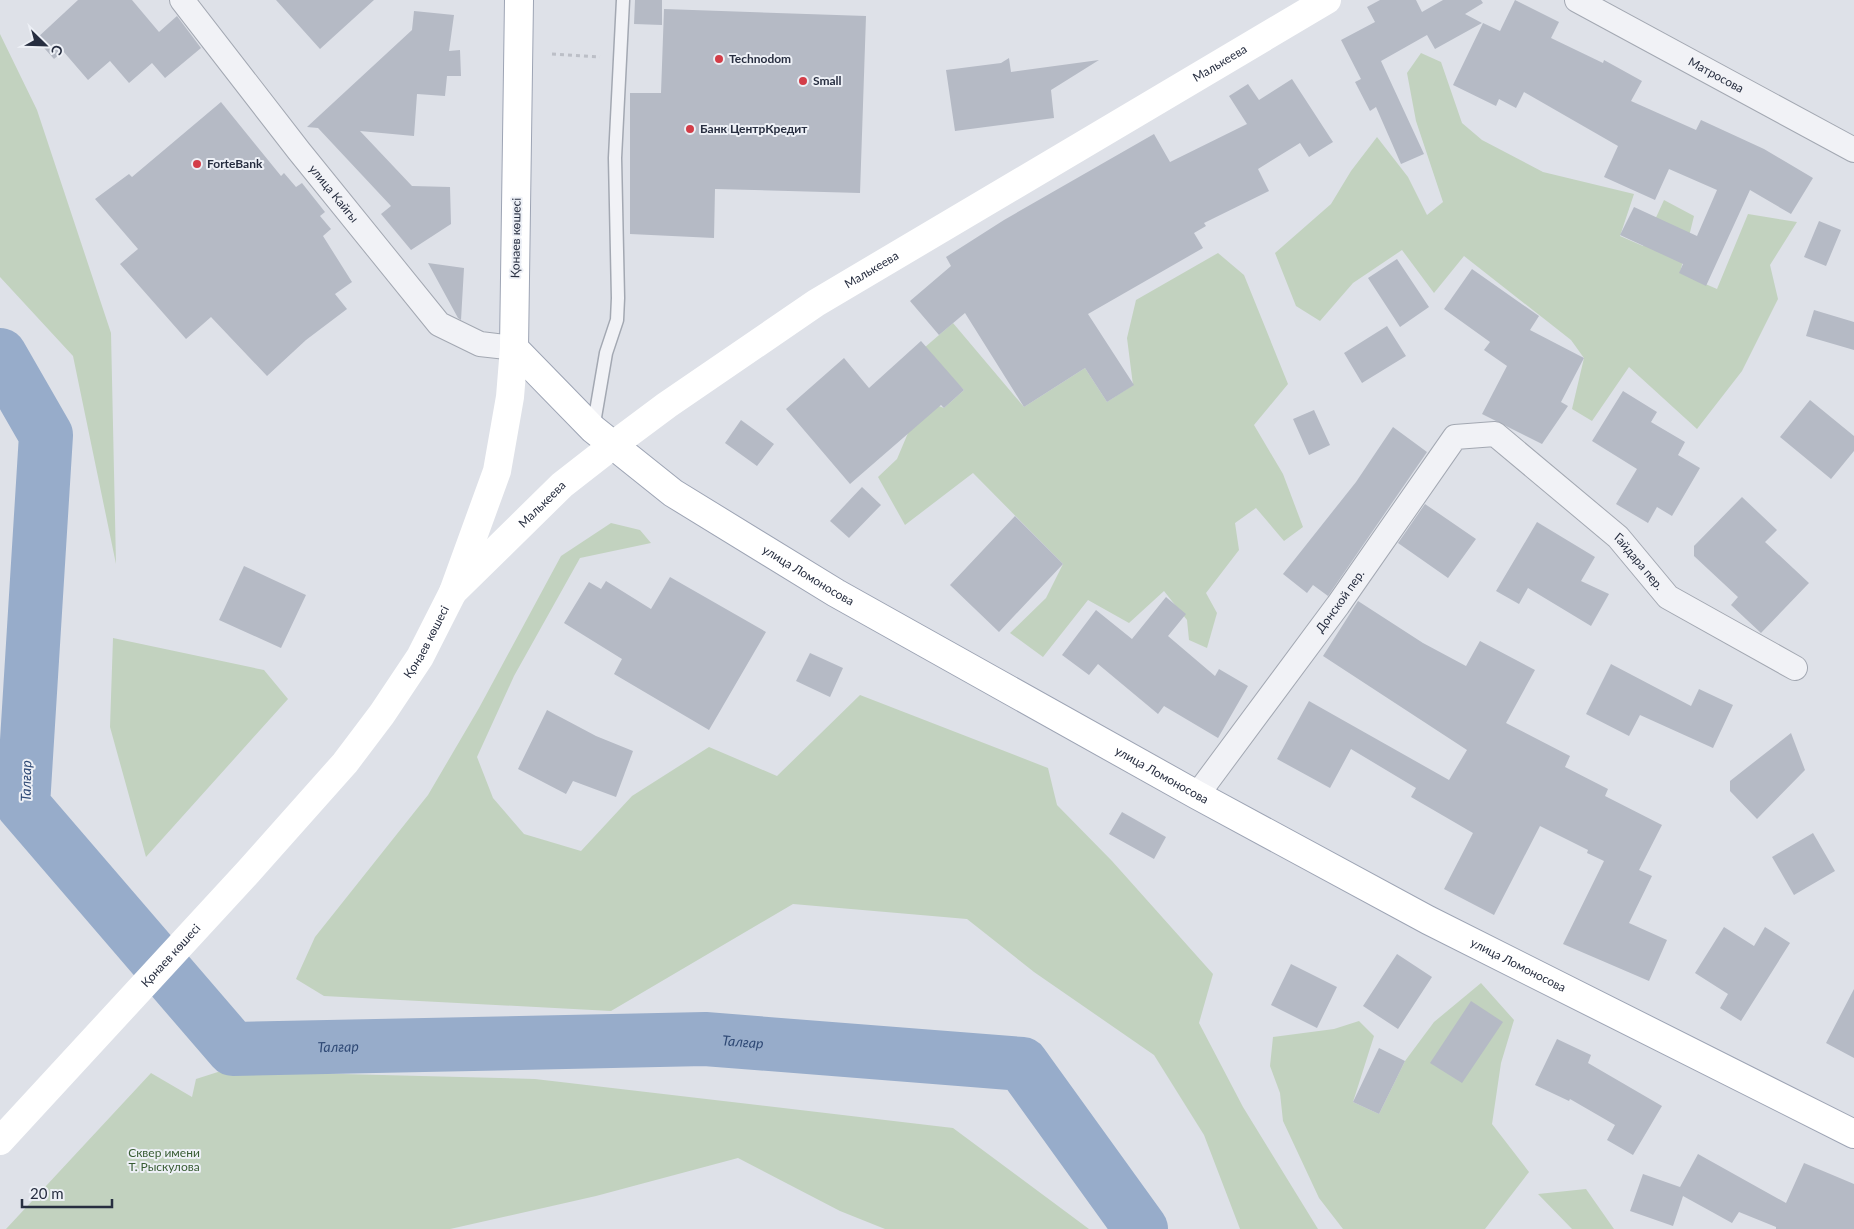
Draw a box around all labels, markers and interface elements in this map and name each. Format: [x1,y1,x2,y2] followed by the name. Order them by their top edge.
[20,20,70,70] north arrow
[1190,41,1250,85] street label: Малькеева
[48,43,67,59] text: С
[729,51,791,66] place label: Technodom
[713,53,725,65] marker: Technodom
[1686,54,1747,96] street label: Матросова
[813,73,842,88] place label: Small
[797,75,809,87] marker: Small
[700,121,808,136] place label: Банк ЦентрКредит
[684,123,696,135] marker: Банк ЦентрКредит
[207,156,263,171] place label: ForteBank
[191,158,203,170] marker: ForteBank
[306,161,362,225] street label: улица Кайгы
[507,197,524,278] street label: Қонаев көшесі
[842,248,901,291] street label: Малькеева
[515,478,569,531] street label: Малькеева
[1612,529,1667,593] street label: Гайдара пер.
[760,542,857,609] street label: улица Ломоносова
[1312,566,1367,635] street label: Донской пер.
[400,603,452,681] street label: Қонаев көшесі
[1113,743,1211,807] street label: улица Ломоносова
[17,760,34,802] water label: Талғар
[138,921,203,990] street label: Қонаев көшесі
[1468,935,1568,995] street label: улица Ломоносова
[722,1031,764,1052] water label: Талғар
[317,1037,359,1055] water label: Талғар
[128,1145,200,1174] park label: Сквер имени Т. Рыскулова
[22,1176,112,1208] scale bar
[30,1184,64,1202] text: 20 m

